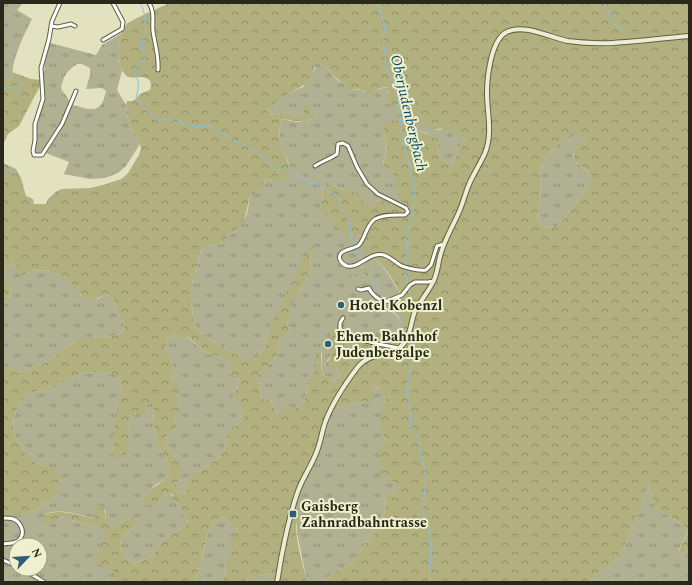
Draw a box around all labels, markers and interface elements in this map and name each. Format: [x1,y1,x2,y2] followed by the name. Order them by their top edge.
[384,52,433,174] water label: Oberjudenbergbach
[349,295,443,316] place label: Hotel Kobenzl
[336,300,346,310] marker: Hotel Kobenzl
[336,326,438,363] place label: Ehem. Bahnhof Judenbergalpe
[323,339,333,349] marker: Ehem. Bahnhof Judenbergalpe
[301,496,427,533] place label: Gaisberg Zahnradbahntrasse
[288,509,298,519] marker: Gaisberg Zahnradbahntrasse
[8,537,48,577] north arrow
[27,545,46,561] text: N

